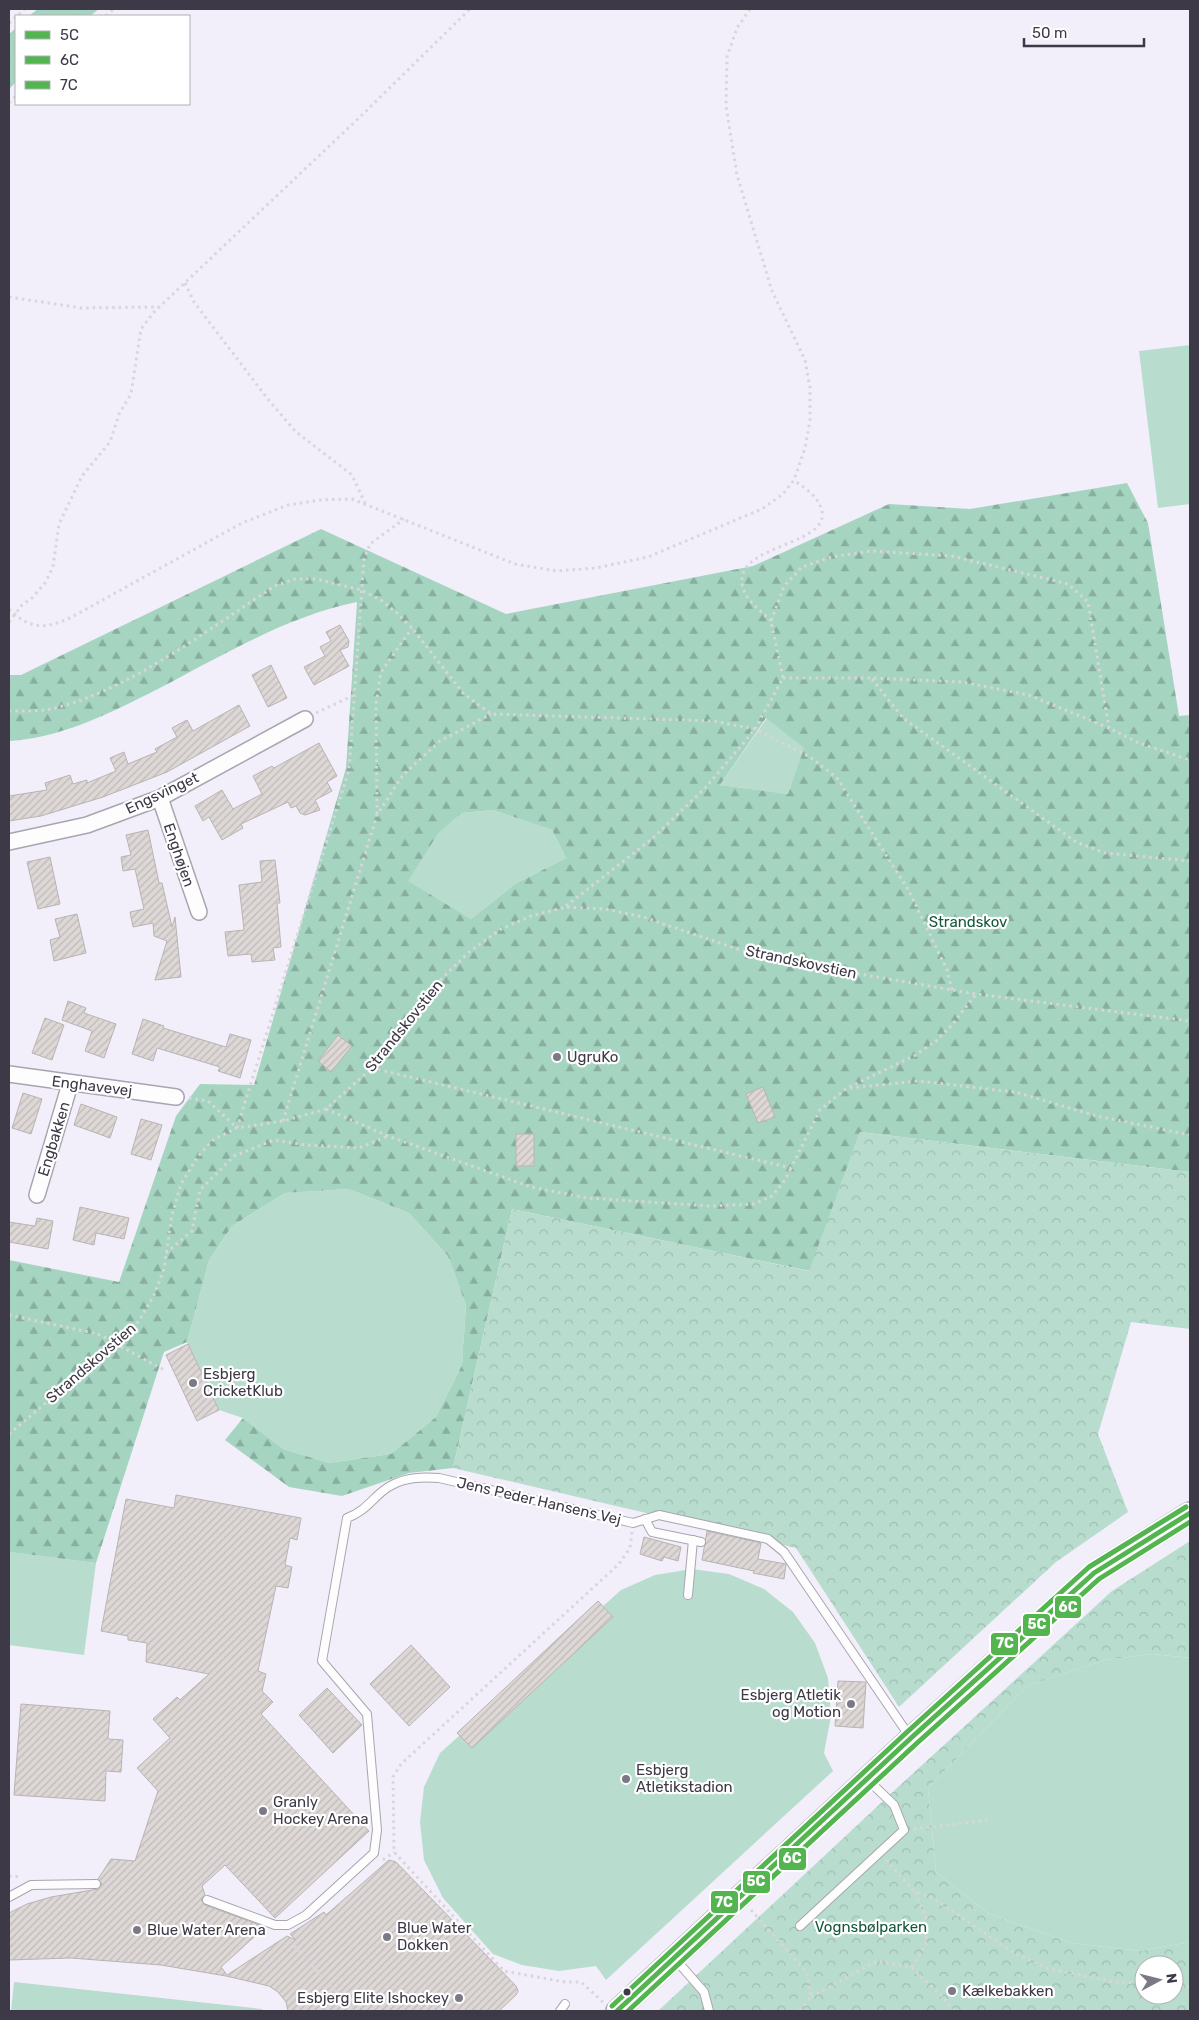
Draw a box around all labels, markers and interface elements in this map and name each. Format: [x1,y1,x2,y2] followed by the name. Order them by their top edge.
[15,15,190,105] legend
[1024,15,1144,47] scale bar
[1032,24,1067,42] text: 50 m
[60,26,79,44] text: 5C
[60,51,79,69] text: 6C
[60,76,78,94] text: 7C
[123,768,202,818] street label: Engsvinget
[160,821,198,889] street label: Enghøjen
[929,913,1007,931] park label: Strandskov
[744,941,858,983] street label: Strandskovstien
[361,976,447,1076] street label: Strandskovstien
[567,1048,618,1066] place label: UgruKo
[551,1051,563,1063] marker: UgruKo
[51,1072,133,1100] street label: Enghavevej
[34,1100,74,1178] street label: Engbakken
[42,1319,140,1407] street label: Strandskovstien
[203,1365,283,1400] place label: Esbjerg CricketKlub
[187,1377,199,1389] marker: Esbjerg CricketKlub
[455,1473,623,1529] street label: Jens Peder Hansens Vej
[1054,1595,1082,1619] line badge: 6C
[1059,1599,1078,1616] text: 6C
[1022,1613,1051,1637] line badge: 5C
[1028,1616,1047,1633] text: 5C
[990,1632,1019,1656] line badge: 7C
[996,1635,1014,1652] text: 7C
[741,1686,841,1721] place label: Esbjerg Atletik og Motion
[845,1698,857,1710] marker: Esbjerg Atletik og Motion
[636,1761,733,1796] place label: Esbjerg Atletikstadion
[620,1773,632,1785] marker: Esbjerg Atletikstadion
[273,1793,369,1828] place label: Granly Hockey Arena
[257,1805,269,1817] marker: Granly Hockey Arena
[778,1847,807,1871] line badge: 6C
[783,1850,802,1867] text: 6C
[742,1870,771,1894] line badge: 5C
[747,1873,766,1890] text: 5C
[710,1890,739,1914] line badge: 7C
[715,1894,733,1911] text: 7C
[815,1918,927,1936] park label: Vognsbølparken
[397,1919,472,1954] place label: Blue Water Dokken
[147,1921,266,1939] place label: Blue Water Arena
[131,1924,143,1936] marker: Blue Water Arena
[381,1931,393,1943] marker: Blue Water Dokken
[1134,1955,1184,2005] north arrow
[1162,1972,1180,1985] text: N
[962,1982,1054,2000] place label: Kælkebakken
[946,1985,958,1997] marker: Kælkebakken
[622,1987,632,1997] unlabelled marker
[297,1989,449,2007] place label: Esbjerg Elite Ishockey
[453,1992,465,2004] marker: Esbjerg Elite Ishockey

